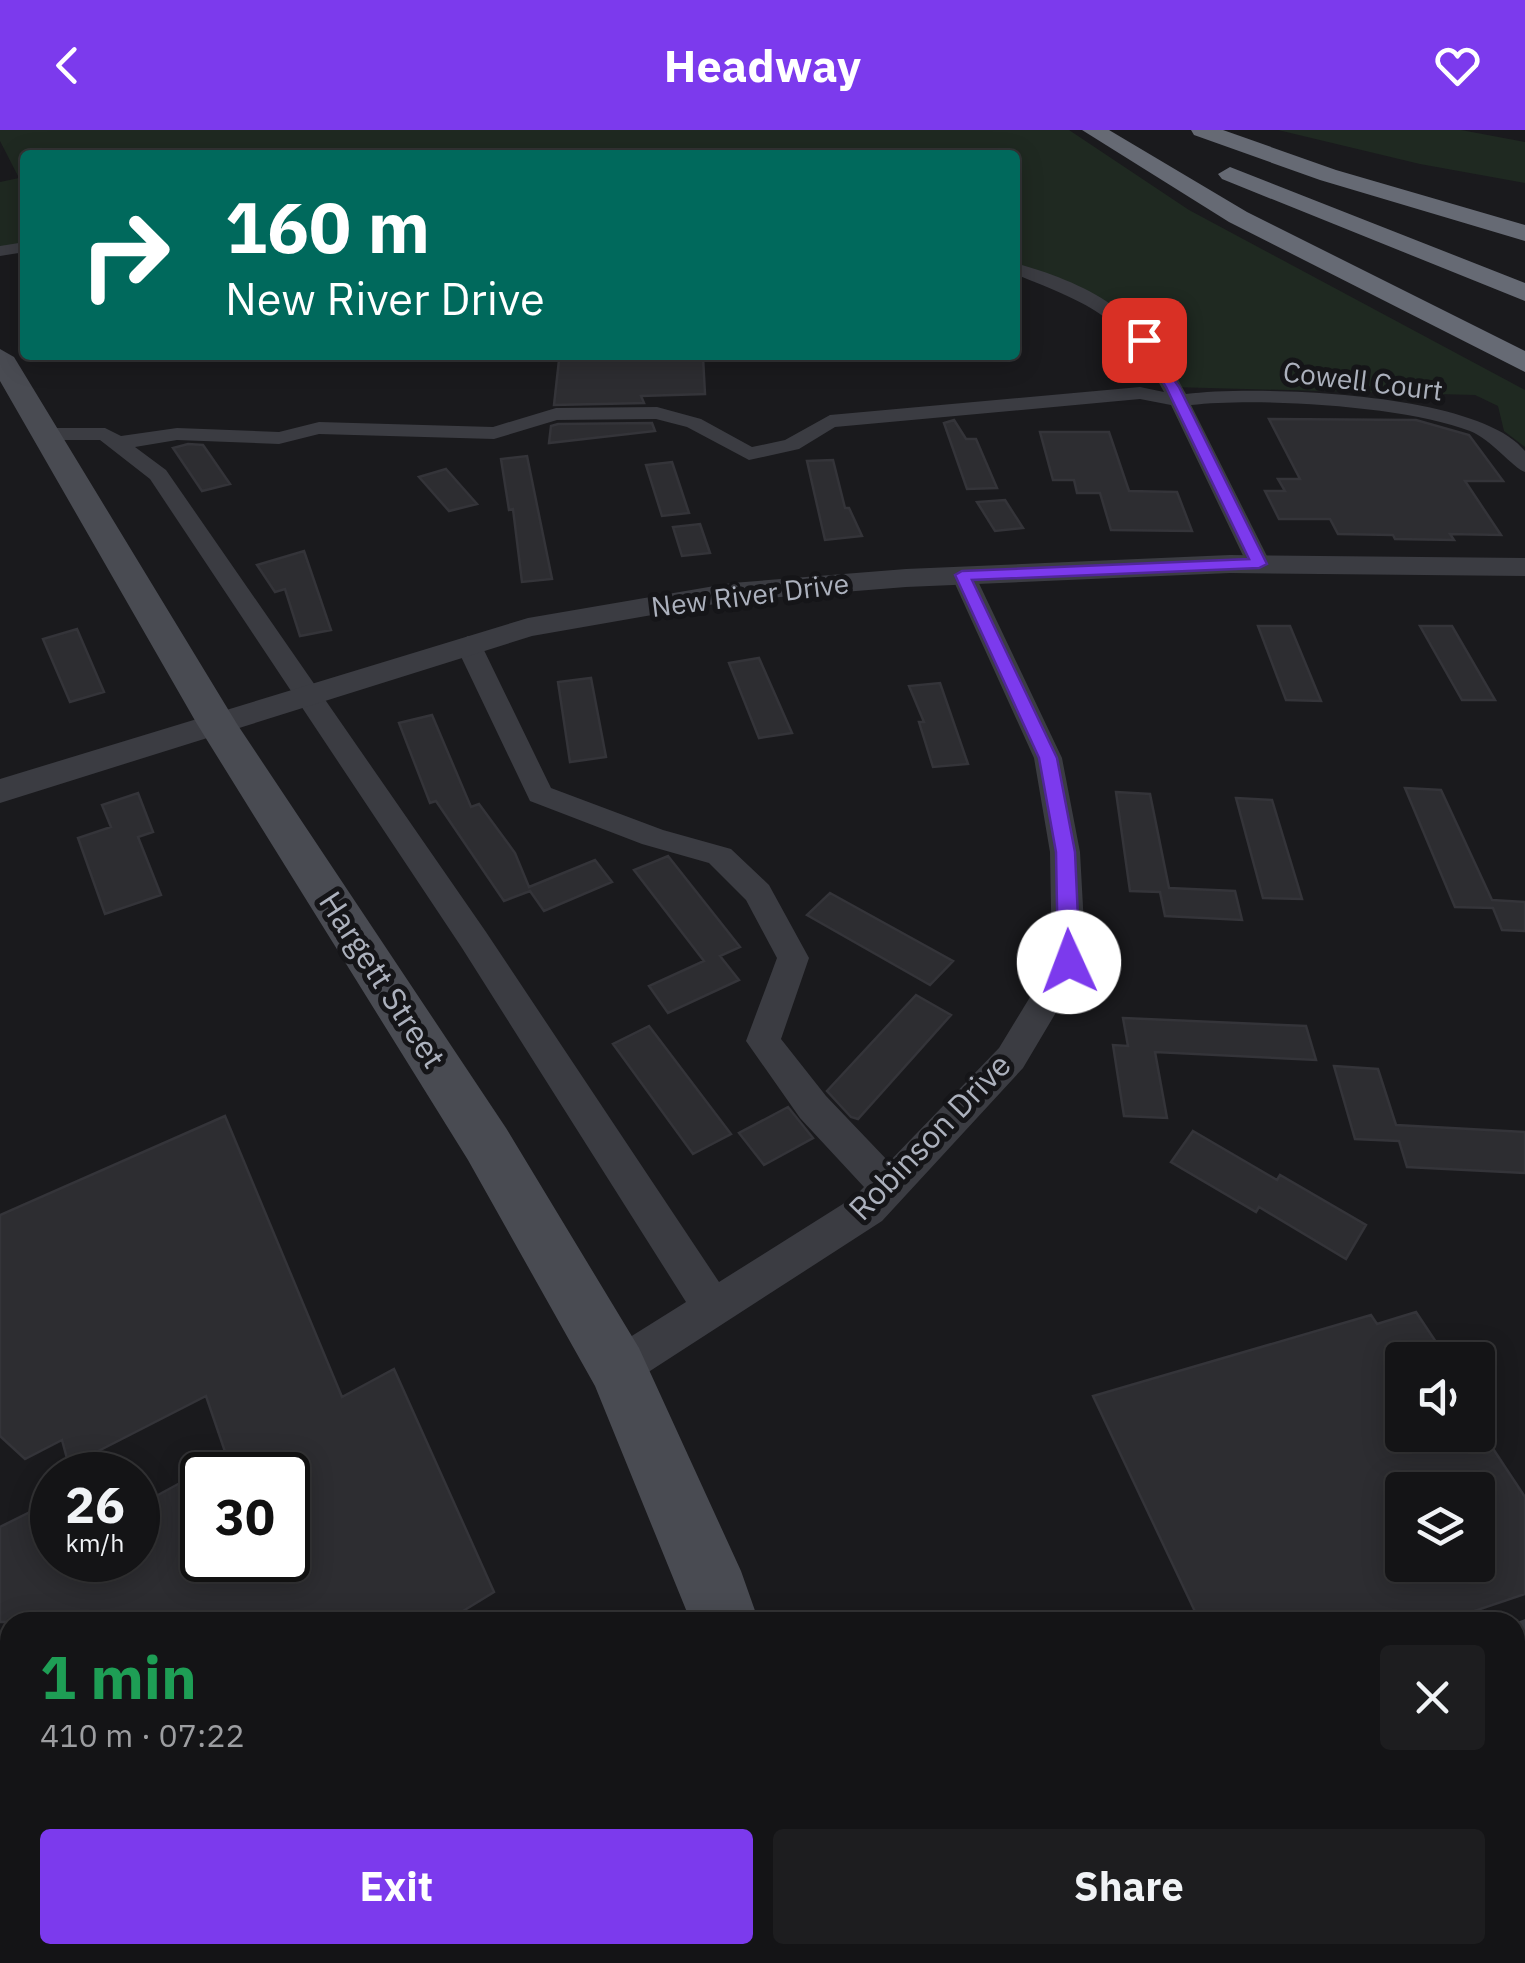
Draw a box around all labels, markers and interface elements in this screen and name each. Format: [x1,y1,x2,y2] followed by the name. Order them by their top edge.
[664,36,861,94] text: Headway
[40,38,95,93] icon: back
[1430,38,1485,93] icon: heart
[225,181,430,272] text: 160 m
[60,190,190,320] icon: right
[225,269,545,327] text: New River Drive
[1102,298,1187,383] pin
[1117,313,1172,368] icon: arrive
[1281,352,1445,409] street label: Cowell Court
[649,564,851,625] street label: New River Drive
[310,883,456,1076] street label: Hargett Street
[1017,910,1121,1014] position arrow
[839,1044,1019,1229] street label: Robinson Drive
[1385,1342,1495,1582] map controls
[1385,1342,1495,1452] button: sound
[180,1452,310,1582] speed limit sign: 30
[65,1472,125,1537] text: 26
[1385,1472,1495,1582] button: layers
[66,1526,124,1559] text: km/h
[40,1637,197,1716] text: 1 min
[1380,1645,1485,1750] button: close
[40,1714,245,1756] text: 410 m · 07:22
[40,1829,753,1944] button: Exit
[773,1829,1485,1944] button: Share

